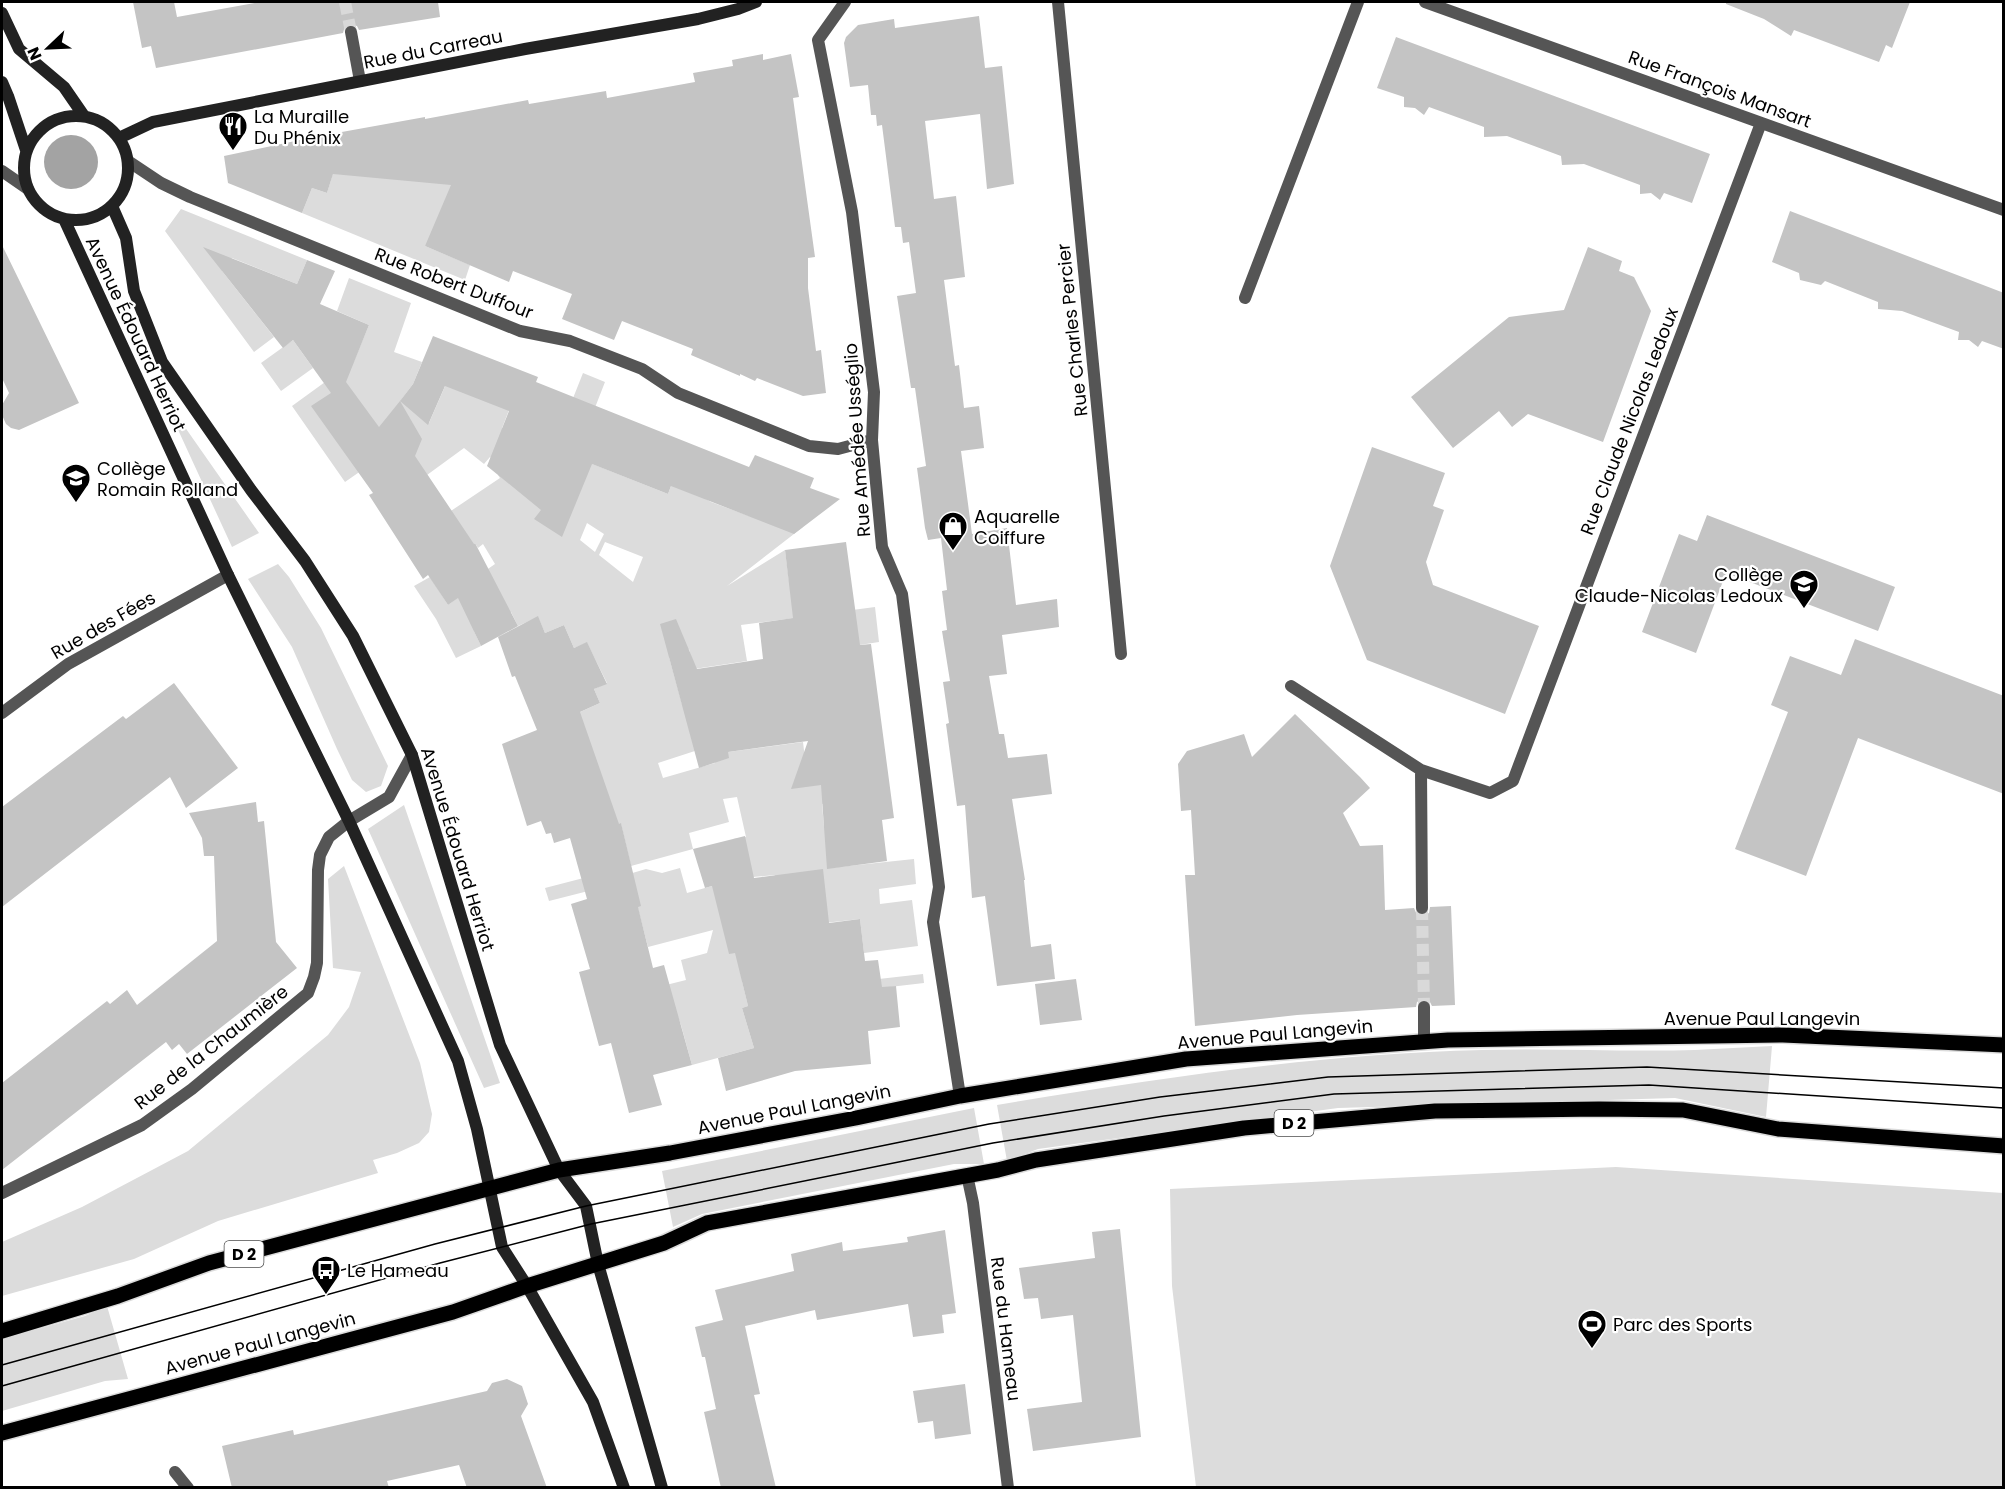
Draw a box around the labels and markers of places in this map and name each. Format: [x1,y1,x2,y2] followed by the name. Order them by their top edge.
[254,104,349,150] place label: La Muraille Du Phénix
[217,110,249,152] restaurant icon: La Muraille Du Phénix
[97,456,238,502] place label: Collège Romain Rolland
[60,462,92,504] school or university icon: Collège Romain Rolland
[974,504,1060,550] place label: Aquarelle Coiffure
[937,510,969,552] shop icon: Aquarelle Coiffure
[1575,562,1783,608] place label: Collège Claude-Nicolas Ledoux
[1788,568,1820,610] school or university icon: Collège Claude-Nicolas Ledoux
[310,1254,342,1296] bus stop icon: Le Hameau
[347,1258,449,1283] place label: Le Hameau
[1576,1308,1608,1350] sports icon: Parc des Sports
[1613,1312,1752,1337] place label: Parc des Sports

